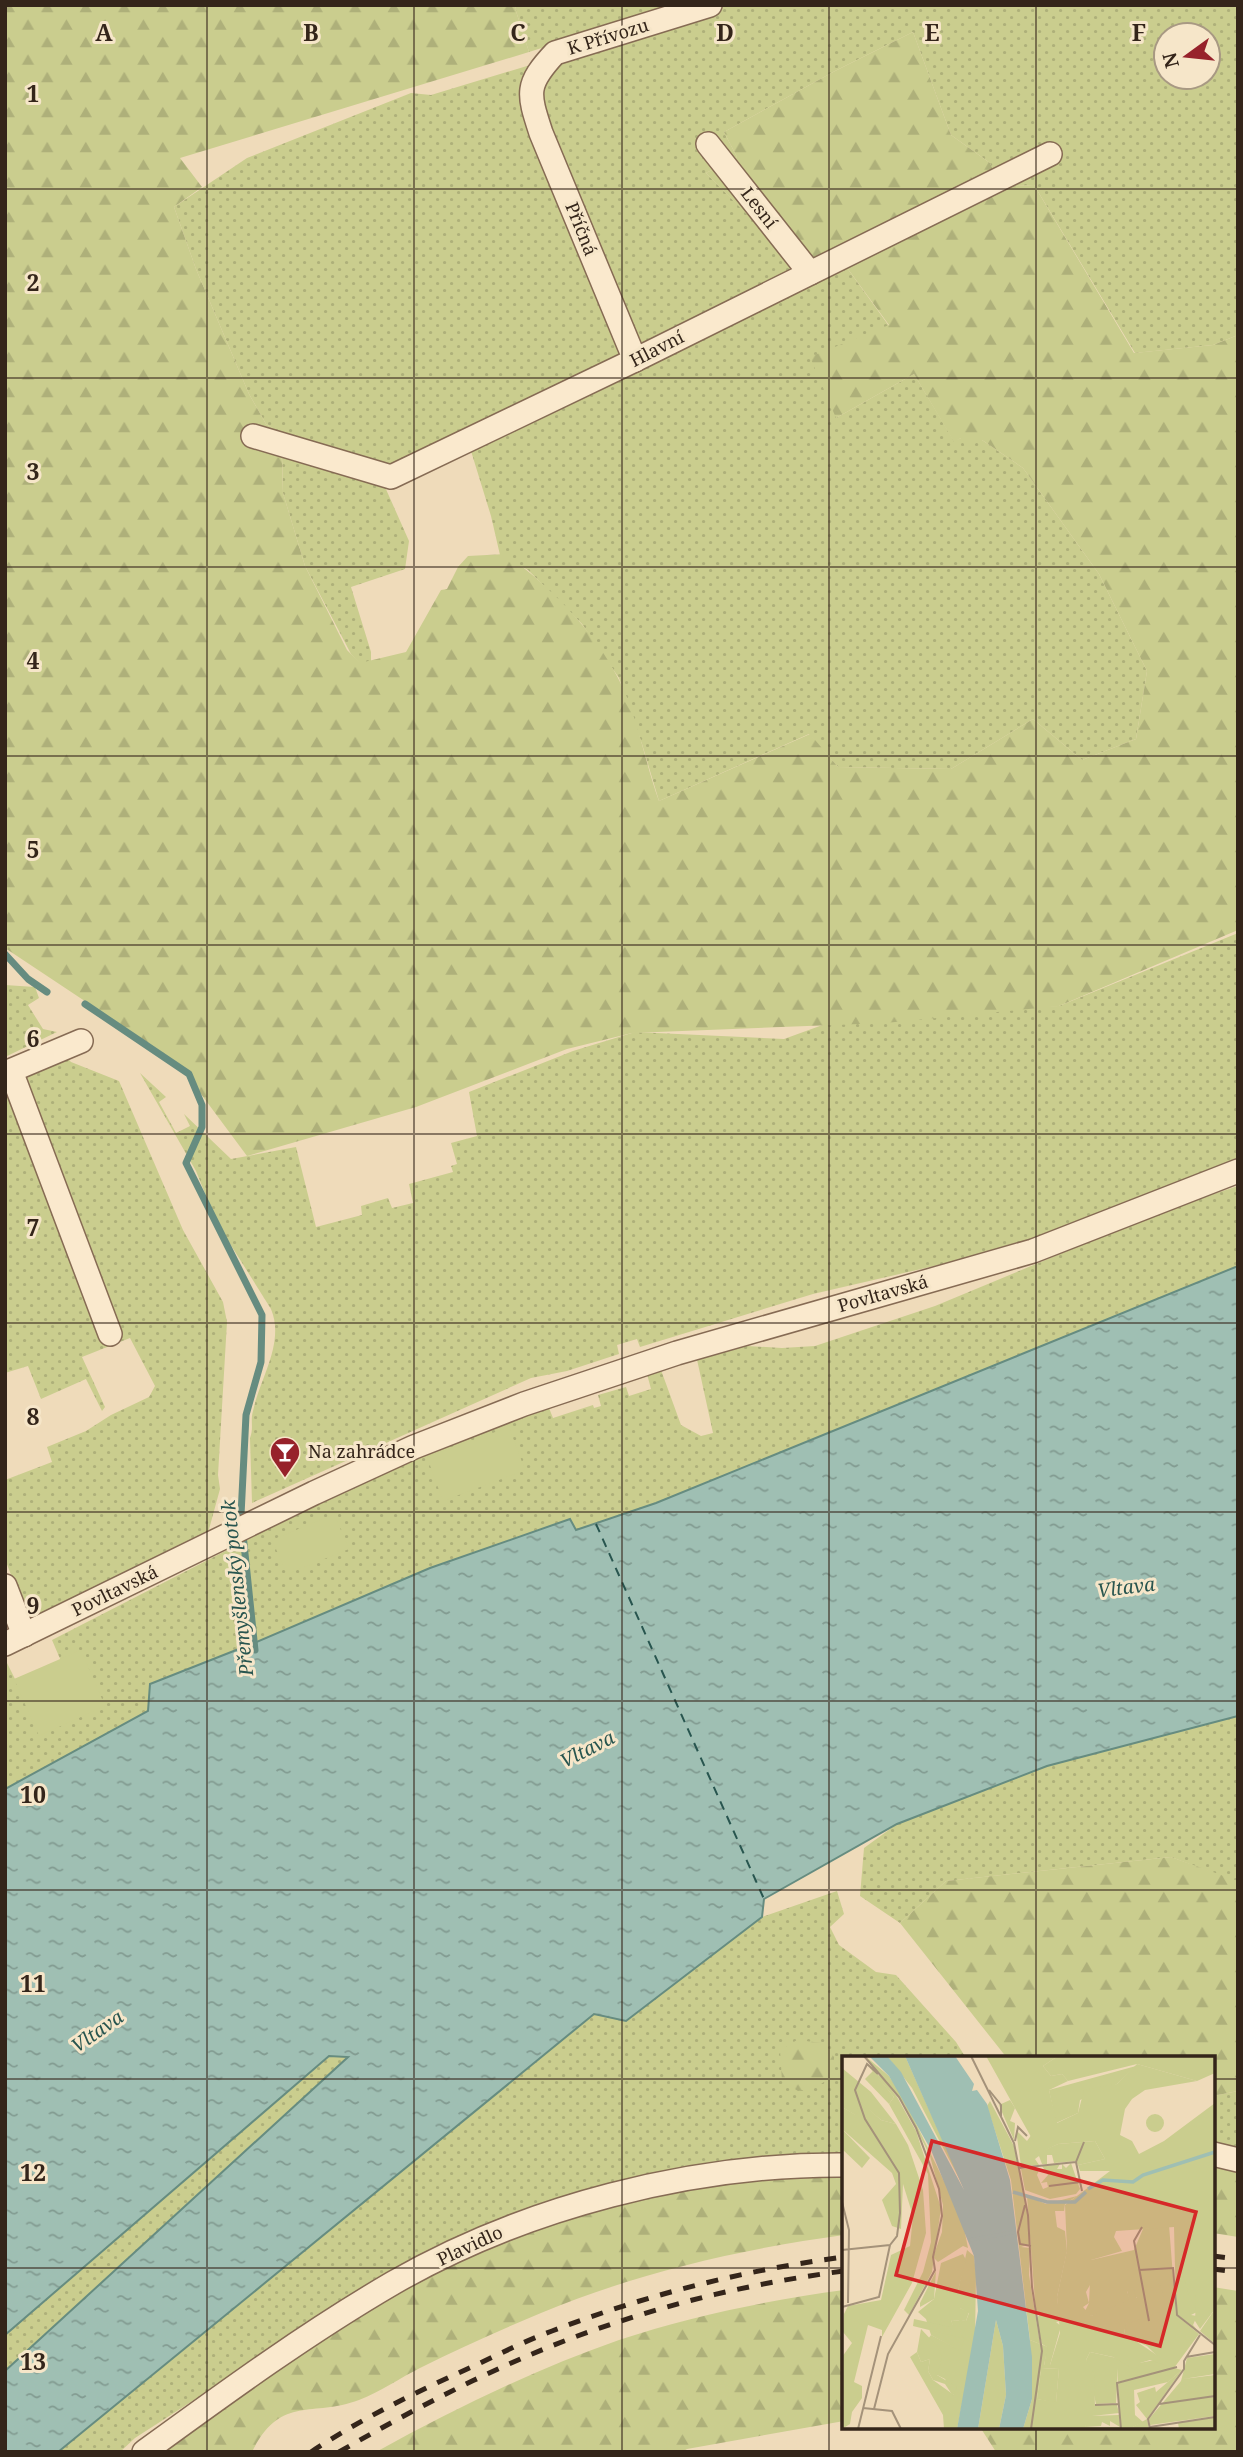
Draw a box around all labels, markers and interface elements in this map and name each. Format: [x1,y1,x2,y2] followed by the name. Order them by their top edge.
[564,12,652,60] street label: K Přívozu
[95,16,113,48] text: A
[303,16,319,48] text: B
[510,16,526,48] text: C
[716,16,734,48] text: D
[924,16,940,48] text: E
[1132,16,1146,48] text: F
[1152,21,1222,91] north arrow
[1156,50,1185,71] text: N
[27,77,40,109] text: 1
[736,182,784,233] street label: Lesní
[560,198,603,259] street label: Příčná
[27,266,40,298] text: 2
[625,324,688,372] street label: Hlavní
[27,455,40,487] text: 3
[27,644,40,676] text: 4
[27,833,40,865] text: 5
[27,1022,40,1054] text: 6
[27,1211,40,1243] text: 7
[835,1269,931,1317] street label: Povltavská
[27,1400,40,1432] text: 8
[268,1435,302,1479] bar icon: Na zahrádce
[308,1439,415,1463] place label: Na zahrádce
[215,1498,259,1678] water label: Přemyšlenský potok
[68,1559,162,1621] street label: Povltavská
[1096,1571,1156,1603] water label: Vltava
[27,1589,40,1621] text: 9
[555,1724,619,1774] water label: Vltava
[20,1778,46,1810] text: 10
[20,1967,46,1999] text: 11
[66,2004,128,2058] water label: Vltava
[842,2056,1215,2429] inset map
[20,2156,46,2188] text: 12
[433,2219,506,2271] street label: Plavidlo
[20,2345,46,2377] text: 13

